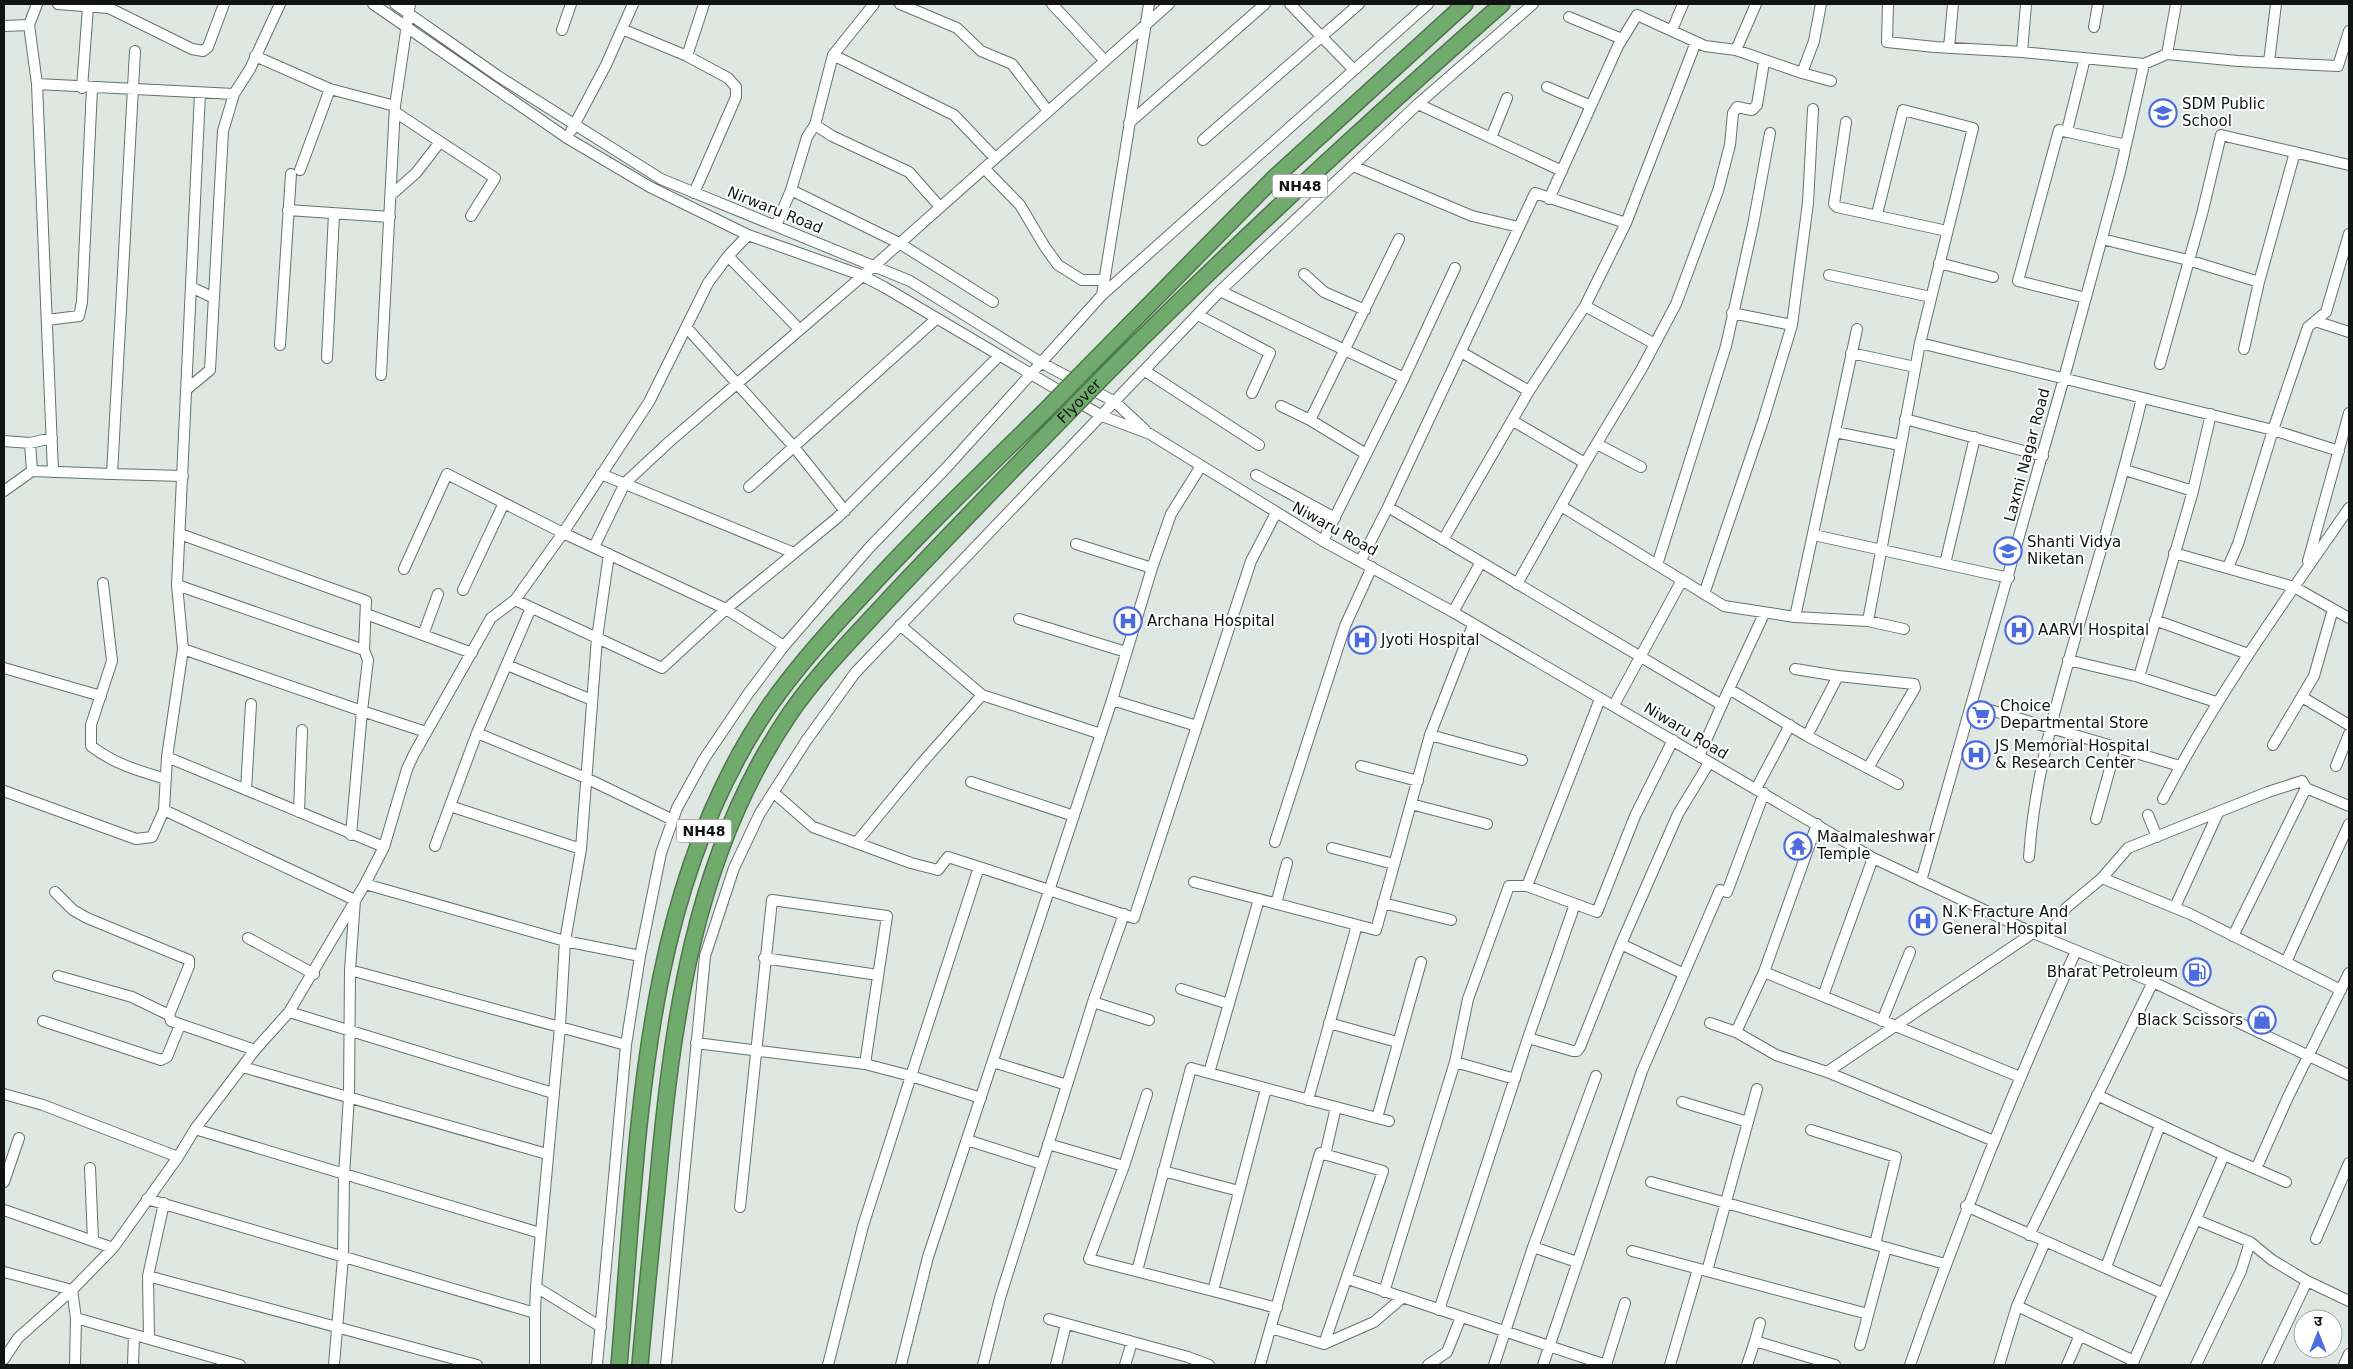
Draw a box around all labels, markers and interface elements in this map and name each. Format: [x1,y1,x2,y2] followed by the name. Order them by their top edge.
[2182,95,2265,130] place label: SDM Public School
[2148,98,2178,128] school or university icon: SDM Public School
[1272,175,1328,198] road number: NH48
[725,183,825,237] street label: Nirwaru Road
[1053,375,1106,427] street label: Flyover
[2000,386,2054,524] street label: Laxmi Nagar Road
[1289,498,1381,560] street label: Niwaru Road
[2027,533,2121,568] place label: Shanti Vidya Niketan
[1993,536,2023,566] school or university icon: Shanti Vidya Niketan
[1113,606,1143,636] hospital icon: Archana Hospital
[1147,612,1275,630] place label: Archana Hospital
[2004,615,2034,645] hospital icon: AARVI Hospital
[2038,621,2149,639] place label: AARVI Hospital
[1347,625,1377,655] hospital icon: Jyoti Hospital
[1380,631,1480,649] place label: Jyoti Hospital
[2000,697,2149,732] place label: Choice Departmental Store
[1641,699,1731,763] street label: Niwaru Road
[1966,700,1996,730] supermarket icon: Choice Departmental Store
[1994,737,2149,772] place label: JS Memorial Hospital & Research Center
[1961,740,1991,770] hospital icon: JS Memorial Hospital & Research Center
[676,819,732,842] road number: NH48
[1816,828,1935,863] place label: Maalmaleshwar Temple
[1783,831,1813,861] temple icon: Maalmaleshwar Temple
[1942,903,2068,938] place label: N.K Fracture And General Hospital
[1908,906,1938,936] hospital icon: N.K Fracture And General Hospital
[2182,957,2212,987] fuel station icon: Bharat Petroleum
[2047,963,2178,981] place label: Bharat Petroleum
[2247,1005,2277,1035] shop icon: Black Scissors
[2137,1011,2243,1029] place label: Black Scissors
[2293,1309,2343,1359] north arrow
[2314,1313,2323,1329] text: उ

